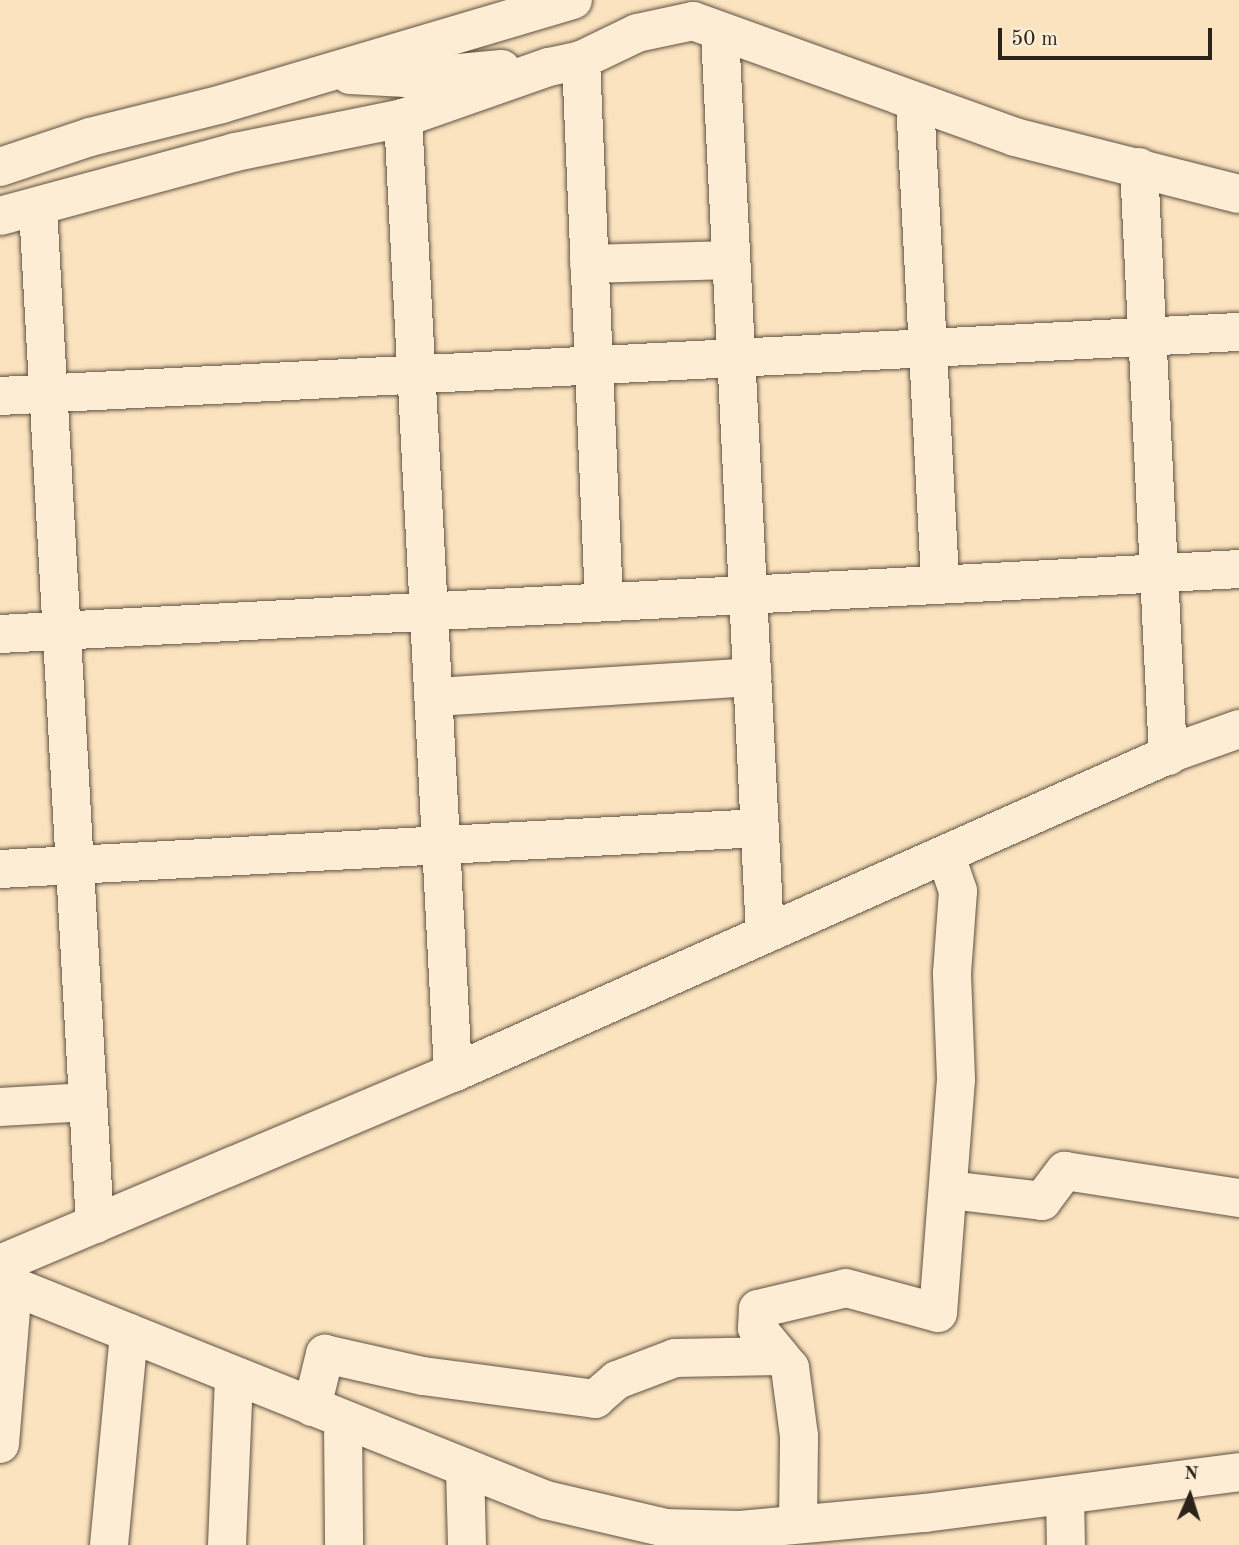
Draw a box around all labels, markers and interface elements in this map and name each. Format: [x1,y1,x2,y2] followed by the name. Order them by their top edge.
[1001,14,1214,58] scale bar
[1011,29,1058,50] text: 50 m
[1155,1461,1225,1531] north arrow
[1183,1465,1199,1484] text: N

